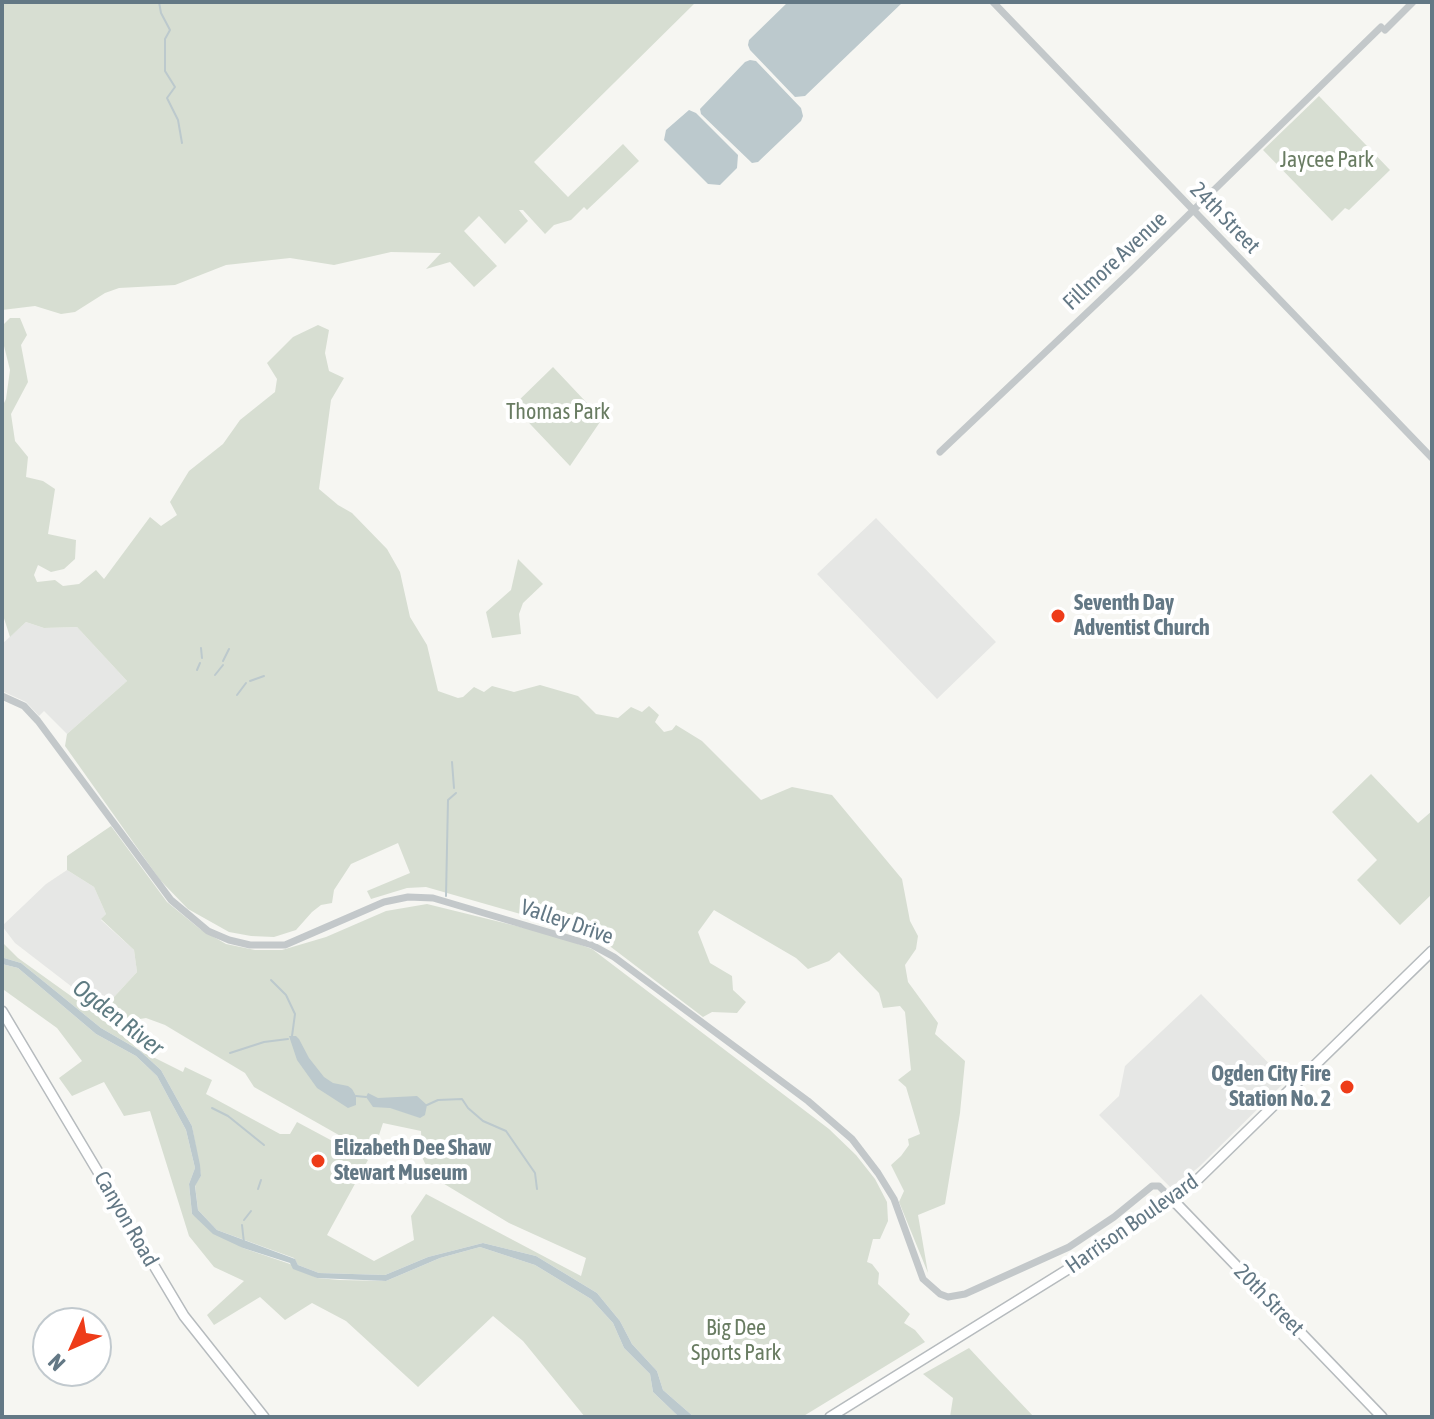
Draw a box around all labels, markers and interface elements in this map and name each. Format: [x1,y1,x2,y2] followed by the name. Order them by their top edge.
[1280,147,1374,173] park label: Jaycee Park
[1185,177,1265,259] street label: 24th Street
[1058,206,1172,316] street label: Fillmore Avenue
[506,399,610,425] park label: Thomas Park
[1074,590,1210,642] place label: Seventh Day Adventist Church
[1049,607,1067,625] marker: Seventh Day Adventist Church
[517,894,617,950] street label: Valley Drive
[67,974,169,1062] water label: Ogden River
[1211,1061,1331,1112] place label: Ogden City Fire Station No. 2
[1338,1078,1356,1096] marker: Ogden City Fire Station No. 2
[334,1135,491,1186] place label: Elizabeth Dee Shaw Stewart Museum
[309,1152,327,1170] marker: Elizabeth Dee Shaw Stewart Museum
[88,1167,164,1271] street label: Canyon Road
[1061,1169,1203,1279] street label: Harrison Boulevard
[1229,1259,1309,1341] street label: 20th Street
[32,1307,112,1387] north arrow
[691,1315,781,1366] park label: Big Dee Sports Park
[43,1349,70,1376] text: N

